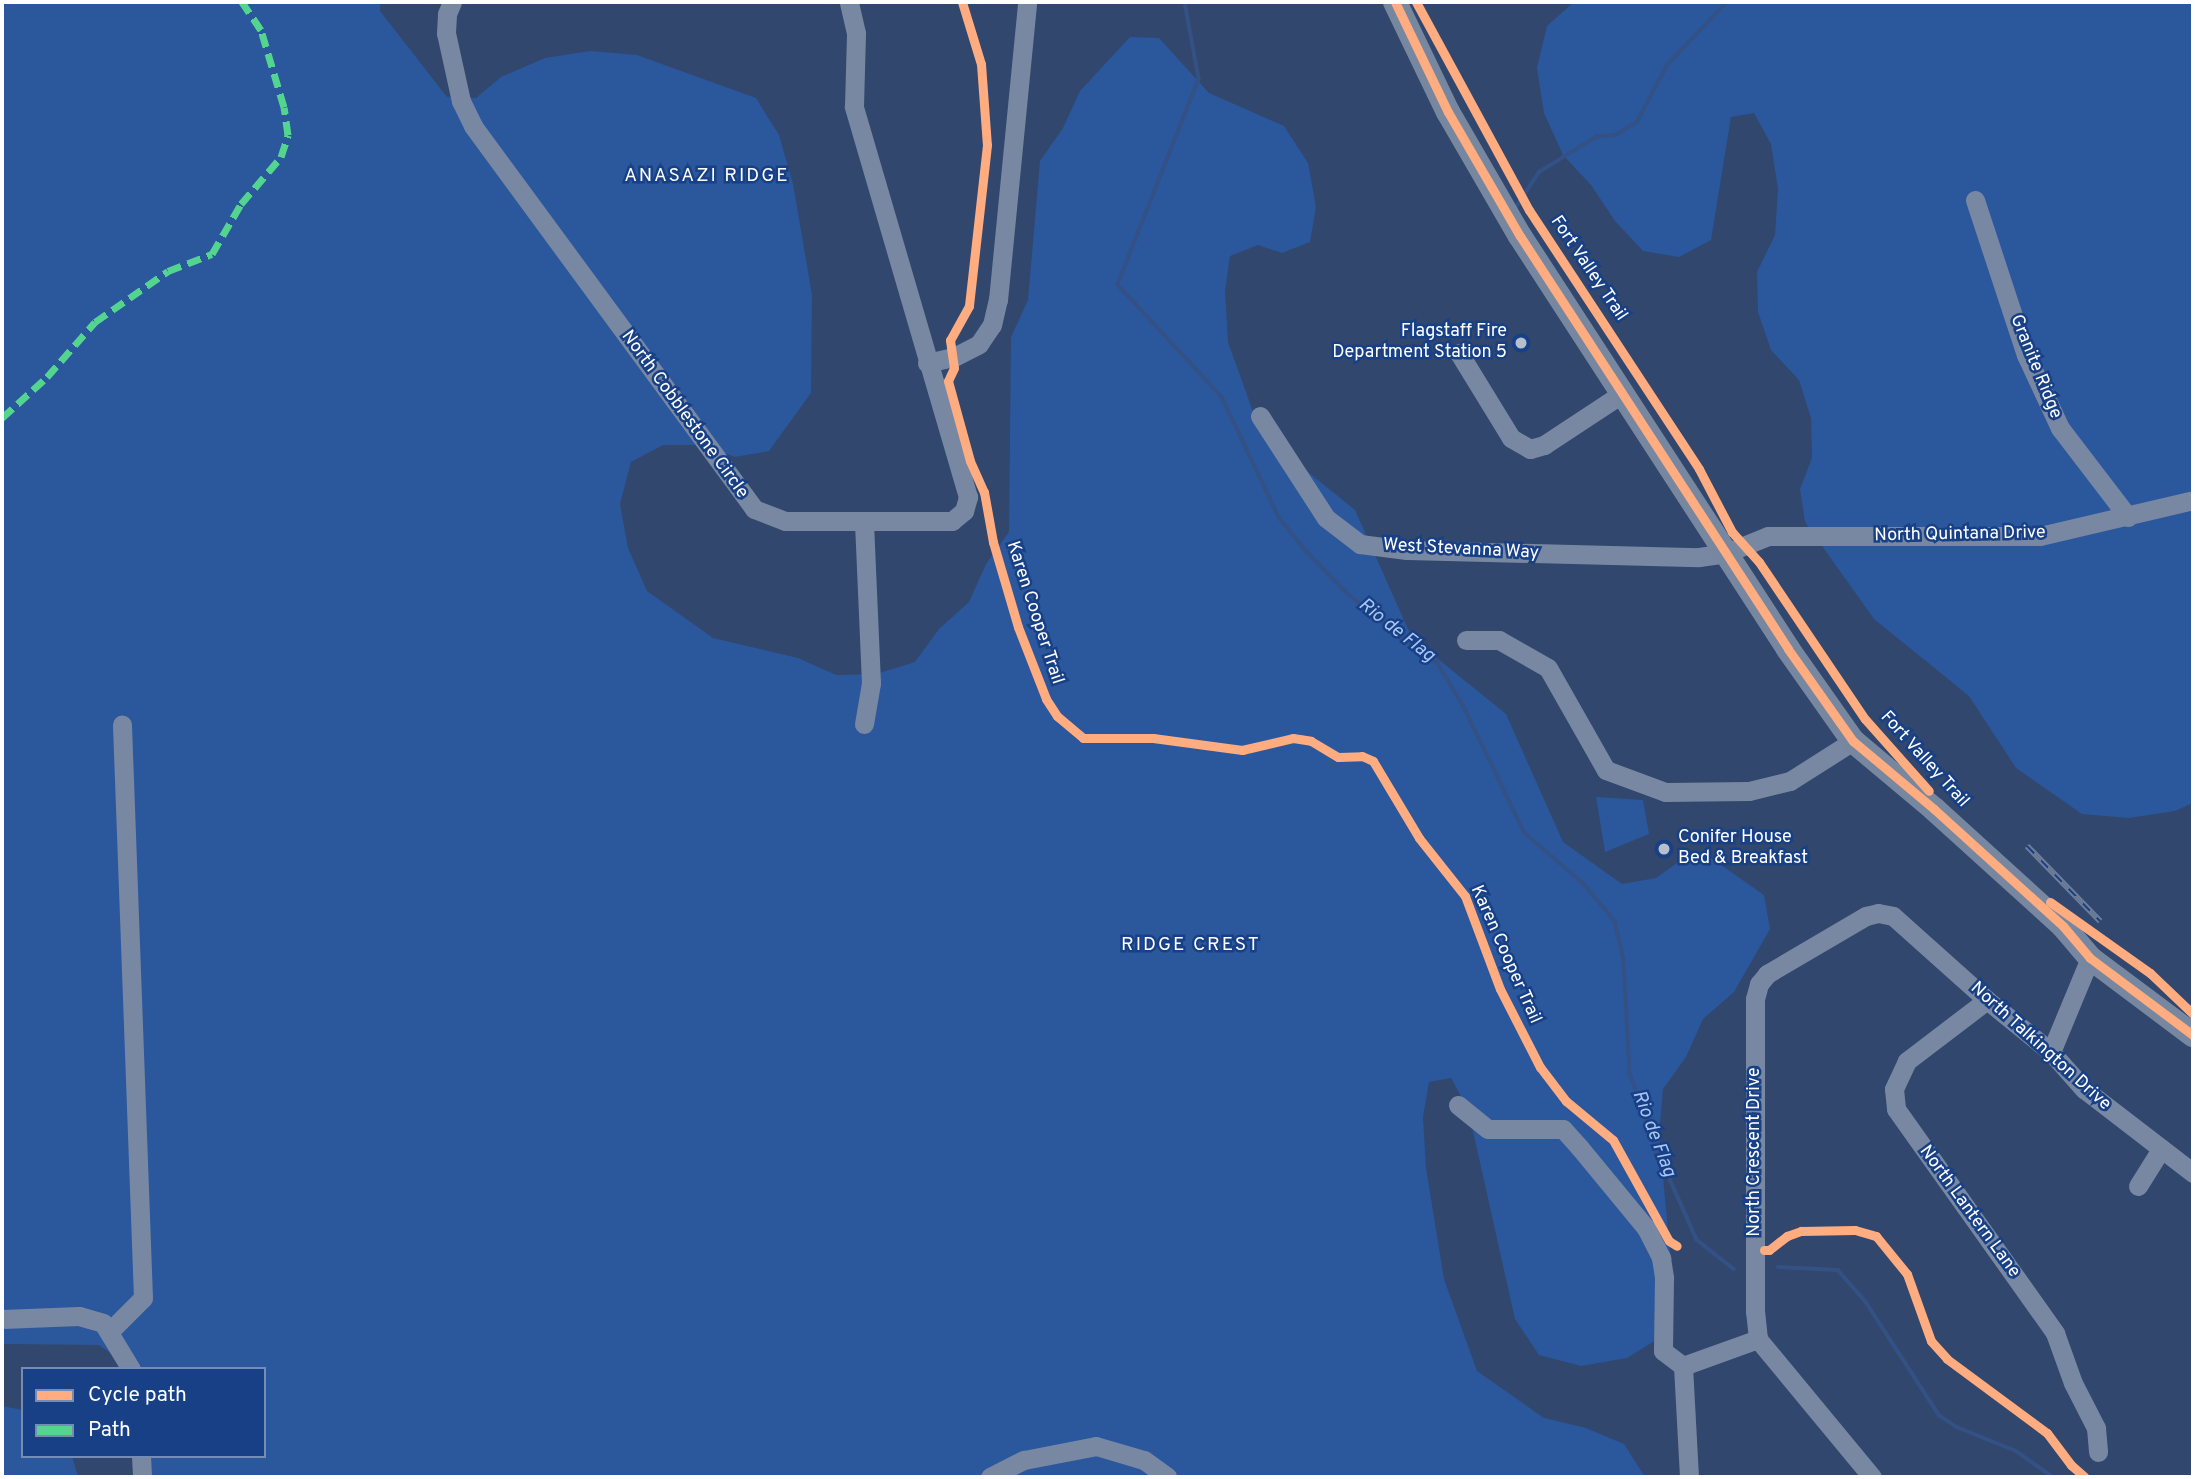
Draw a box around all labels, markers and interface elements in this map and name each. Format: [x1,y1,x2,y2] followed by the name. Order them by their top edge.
[626,166,788,188] district label: ANASAZI RIDGE
[1544,212,1632,326] street label: Fort Valley Trail
[2004,312,2066,422] street label: Granite Ridge
[1332,322,1507,364] place label: Flagstaff Fire Department Station 5
[616,327,752,503] street label: North Cobblestone Circle
[1513,335,1529,351] marker: Flagstaff Fire Department Station 5
[1874,523,2046,547] street label: North Quintana Drive
[1382,535,1540,565] street label: West Stevanna Way
[1001,538,1067,688] street label: Karen Cooper Trail
[1353,594,1439,668] water label: Rio de Flag
[1875,707,1973,813] street label: Fort Valley Trail
[1678,828,1808,870] place label: Conifer House Bed & Breakfast
[1656,841,1672,857] marker: Conifer House Bed & Breakfast
[1465,882,1545,1028] street label: Karen Cooper Trail
[1122,935,1260,957] district label: RIDGE CREST
[1965,978,2115,1116] street label: North Talkington Drive
[1744,1067,1766,1237] street label: North Crescent Drive
[1626,1087,1680,1181] water label: Rio de Flag
[1914,1142,2024,1282] street label: North Lantern Lane
[21,1367,266,1458] legend
[88,1382,187,1409] text: Cycle path
[88,1417,131,1444] text: Path

